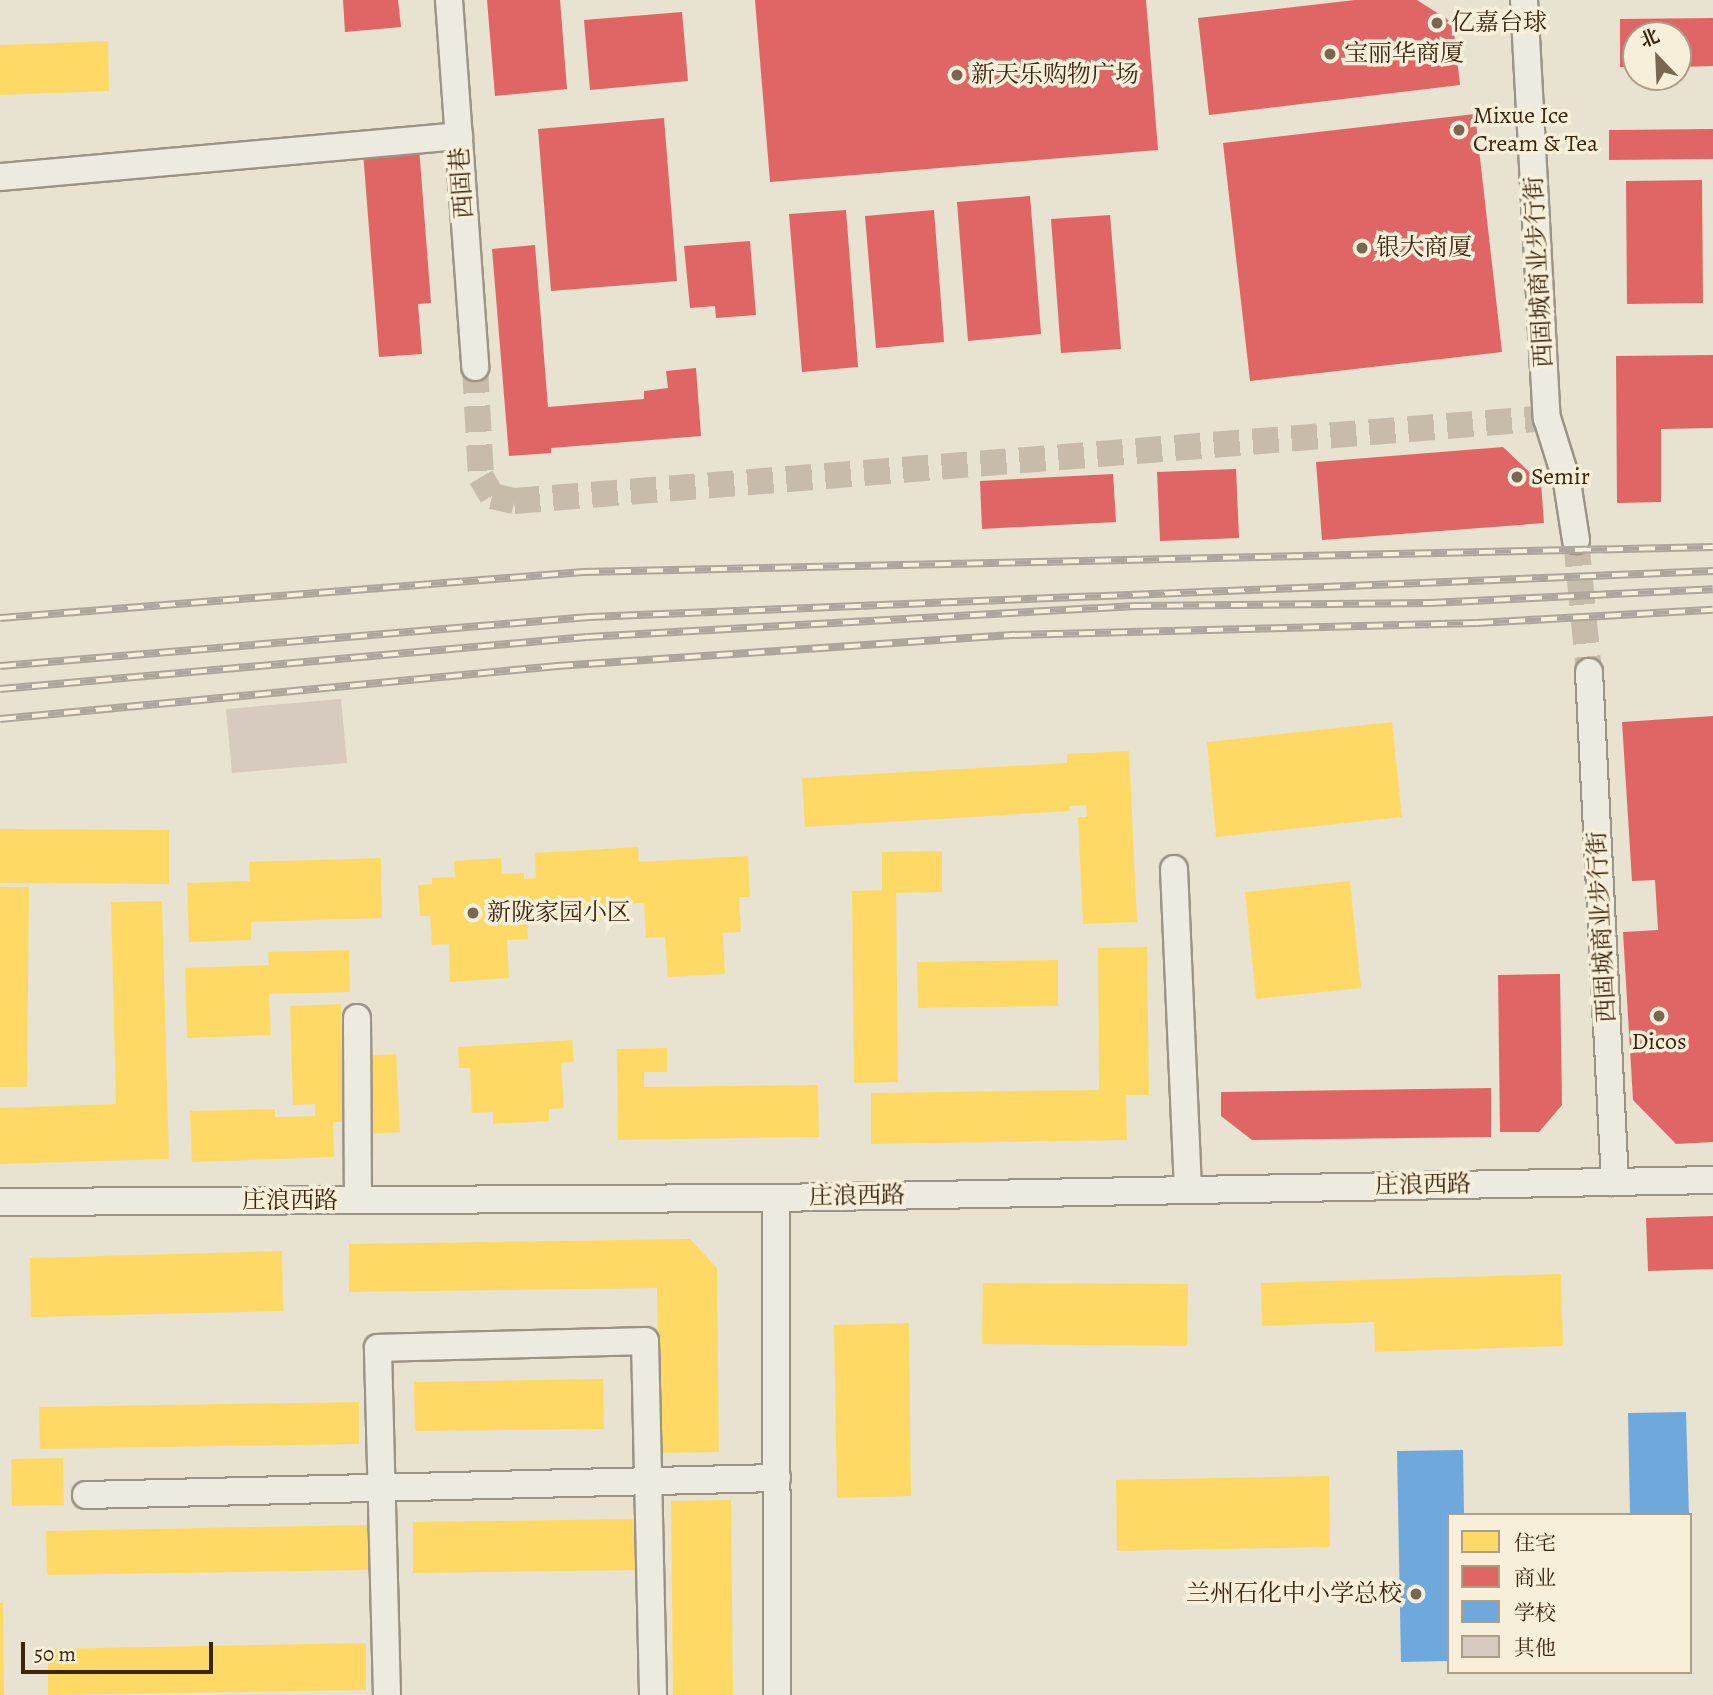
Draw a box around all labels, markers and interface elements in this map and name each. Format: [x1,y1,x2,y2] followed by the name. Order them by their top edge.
[1451,9,1547,37] place label: 亿嘉台球
[1429,15,1445,31] marker: 亿嘉台球
[1622,21,1692,91] north arrow
[1636,23,1663,54] text: 北
[1344,40,1464,68] place label: 宝丽华商厦
[1322,46,1338,62] marker: 宝丽华商厦
[971,61,1139,89] place label: 新天乐购物广场
[949,67,965,83] marker: 新天乐购物广场
[1473,102,1598,158] place label: Mixue Ice Cream & Tea
[1451,122,1467,138] marker: Mixue Ice Cream & Tea
[445,146,479,220] street label: 西固巷
[1520,175,1558,369] street label: 西固城商业步行街
[1376,234,1472,262] place label: 银大商厦
[1354,240,1370,256] marker: 银大商厦
[1531,463,1590,491] place label: Semir
[1509,469,1525,485] marker: Semir
[1583,830,1621,1024] street label: 西固城商业步行街
[487,899,631,927] place label: 新陇家园小区
[465,905,481,921] marker: 新陇家园小区
[1651,1008,1667,1024] marker: Dicos
[1631,1028,1687,1056] place label: Dicos
[1375,1170,1471,1200] street label: 庄浪西路
[809,1181,905,1211] street label: 庄浪西路
[242,1187,338,1215] street label: 庄浪西路
[1447,1513,1692,1674] legend
[1514,1529,1556,1557] text: 住宅
[1514,1564,1556,1592] text: 商业
[1186,1580,1402,1608] place label: 兰州石化中小学总校
[1408,1586,1424,1602] marker: 兰州石化中小学总校
[1514,1599,1556,1627] text: 学校
[24,1628,217,1672] scale bar
[1514,1634,1556,1662] text: 其他
[34,1640,76,1668] text: 50 m

